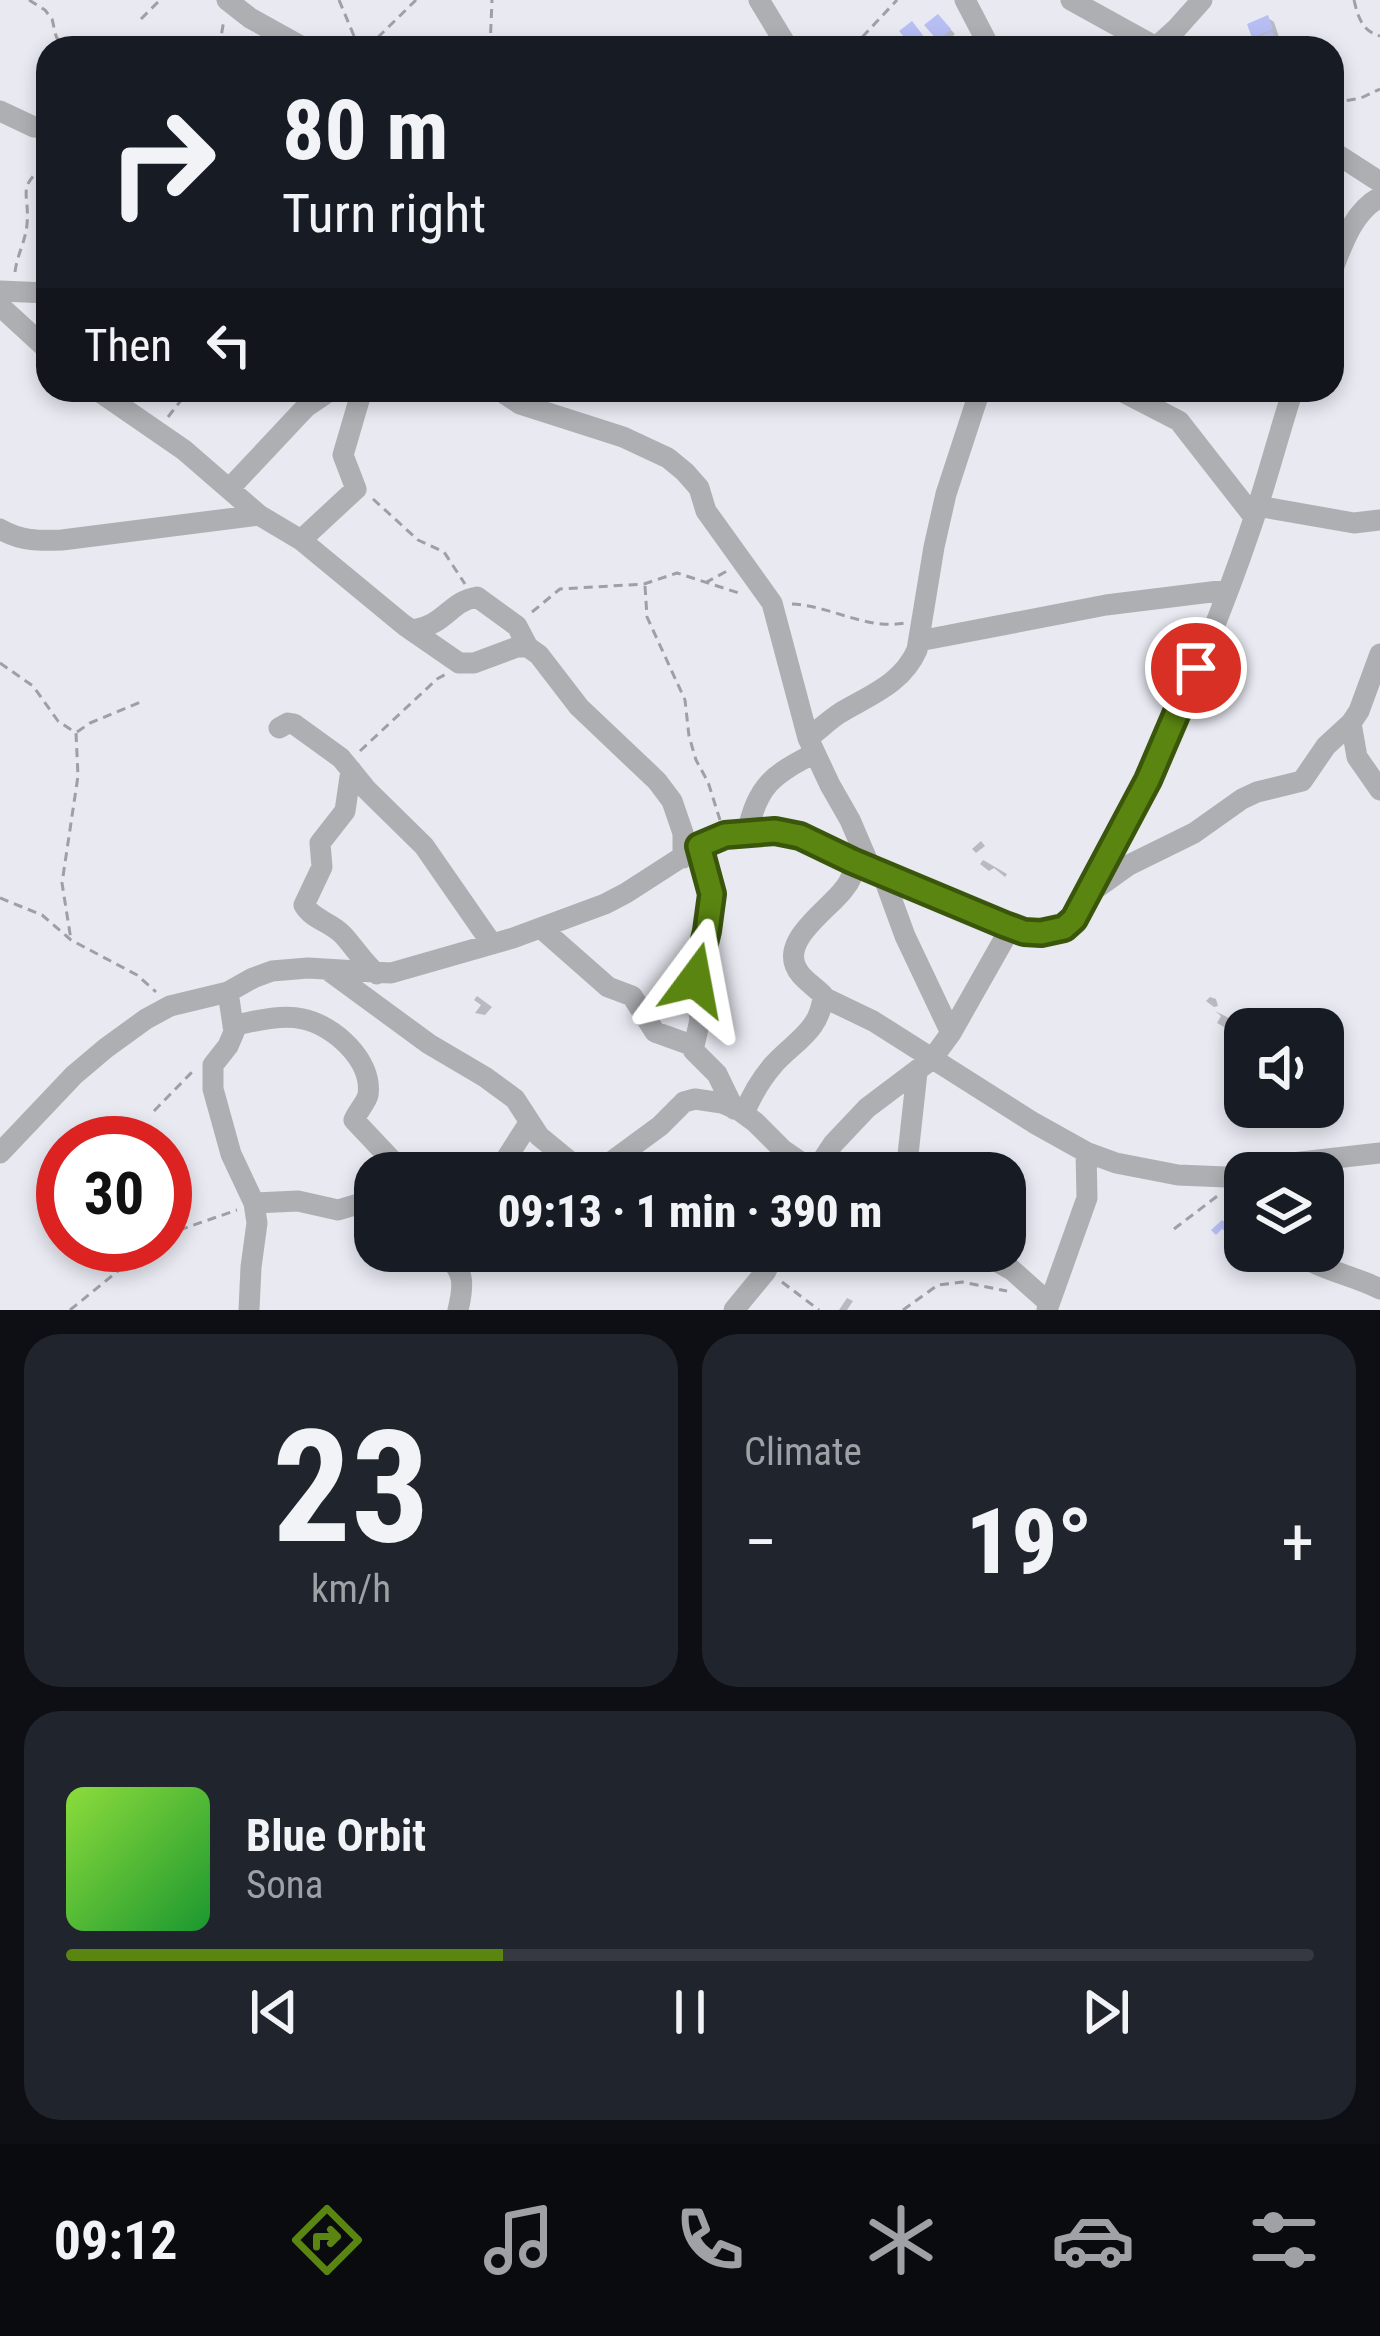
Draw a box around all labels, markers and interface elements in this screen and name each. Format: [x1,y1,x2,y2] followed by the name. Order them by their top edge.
[282,81,449,180] text: 80 m
[84,84,240,240] icon: right
[282,182,486,245] text: Turn right
[196,312,262,378] icon: left
[84,319,172,372] text: Then
[1145,617,1247,719] pin
[1163,635,1229,701] icon: arrive
[632,917,758,1043] position arrow
[1224,1008,1344,1272] map controls
[1224,1008,1344,1128] button: sound
[36,1116,192,1272] speed limit sign: 30
[1224,1152,1344,1272] button: layers
[498,1185,882,1238] text: 09:13 · 1 min · 390 m
[272,1396,430,1579] text: 23
[744,1429,862,1475] text: Climate
[966,1490,1093,1595] text: 19°
[744,1504,777,1581] text: −
[1281,1504,1314,1581] text: +
[311,1566,391,1612] text: km/h
[246,1809,426,1862] text: Blue Orbit
[246,1862,323,1908] text: Sona
[241,1979,307,2045] icon: previous
[657,1979,723,2045] icon: pause
[1073,1979,1139,2045] icon: next
[285,2198,369,2282] icon: directions
[477,2198,561,2282] icon: music
[668,2198,752,2282] icon: phone
[859,2198,943,2282] icon: climate
[1051,2198,1135,2282] icon: car
[1242,2198,1326,2282] icon: filters
[54,2209,178,2272] text: 09:12

